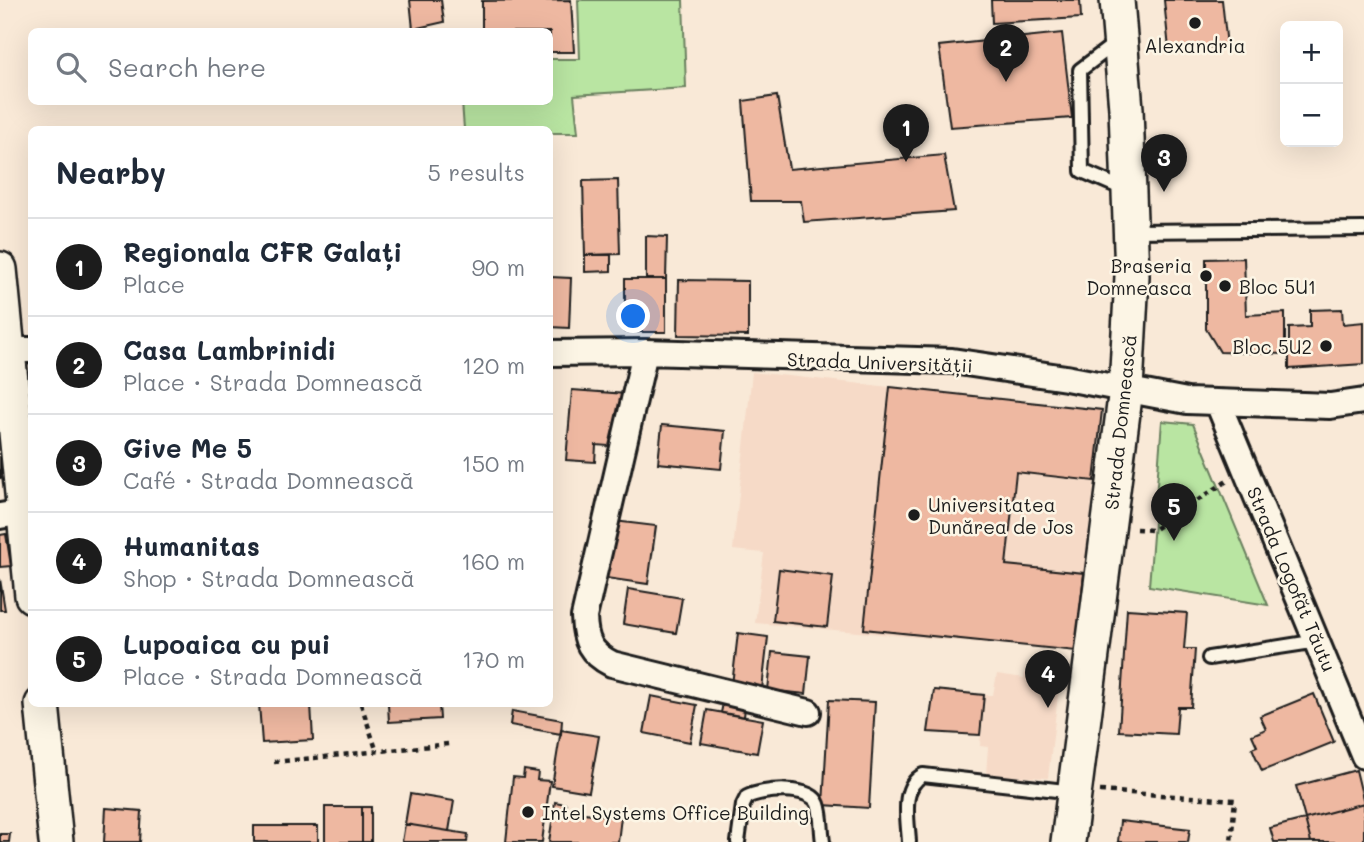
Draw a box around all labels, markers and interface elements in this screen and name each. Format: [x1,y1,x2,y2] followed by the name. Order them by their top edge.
[1187,15,1203,31] marker: Alexandria
[1280,21,1343,147] map controls
[1280,21,1343,84] button: +
[983,24,1029,82] pin: 2
[28,28,553,105] search box
[1145,33,1245,58] place label: Alexandria
[52,48,90,86] icon: search
[108,50,266,84] text: Search here
[1280,84,1343,147] button: −
[883,104,929,162] pin: 1
[1141,134,1187,192] pin: 3
[56,152,166,192] text: Nearby
[428,157,525,187] text: 5 results
[123,235,402,269] text: Regionala CFR Galați
[74,252,84,282] text: 1
[472,252,525,282] text: 90 m
[1086,253,1192,300] place label: Braseria Domneasca
[1198,268,1214,284] marker: Braseria Domneasca
[123,269,185,299] text: Place
[1239,274,1316,299] place label: Bloc 5U1
[1217,278,1233,294] marker: Bloc 5U1
[616,299,650,333] your location
[123,333,336,367] text: Casa Lambrinidi
[1098,333,1142,511] street label: Strada Domnească
[1233,334,1312,359] place label: Bloc 5U2
[1318,338,1334,354] marker: Bloc 5U2
[787,346,973,379] street label: Strada Universității
[73,350,85,380] text: 2
[462,350,525,380] text: 120 m
[123,367,423,397] text: Place · Strada Domnească
[123,431,252,465] text: Give Me 5
[72,448,86,478] text: 3
[461,448,525,478] text: 150 m
[123,465,414,495] text: Café · Strada Domnească
[1151,483,1197,541] pin: 5
[1242,483,1342,675] street label: Strada Logofăt Tăutu
[928,492,1074,539] place label: Universitatea Dunărea de Jos
[906,507,922,523] marker: Universitatea Dunărea de Jos
[123,529,260,563] text: Humanitas
[72,546,86,576] text: 4
[461,546,525,576] text: 160 m
[123,563,415,593] text: Shop · Strada Domnească
[123,627,331,661] text: Lupoaica cu pui
[72,644,86,674] text: 5
[462,644,525,674] text: 170 m
[1025,650,1071,708] pin: 4
[123,661,423,691] text: Place · Strada Domnească
[542,800,809,825] place label: Intel Systems Office Building
[520,804,536,820] marker: Intel Systems Office Building

